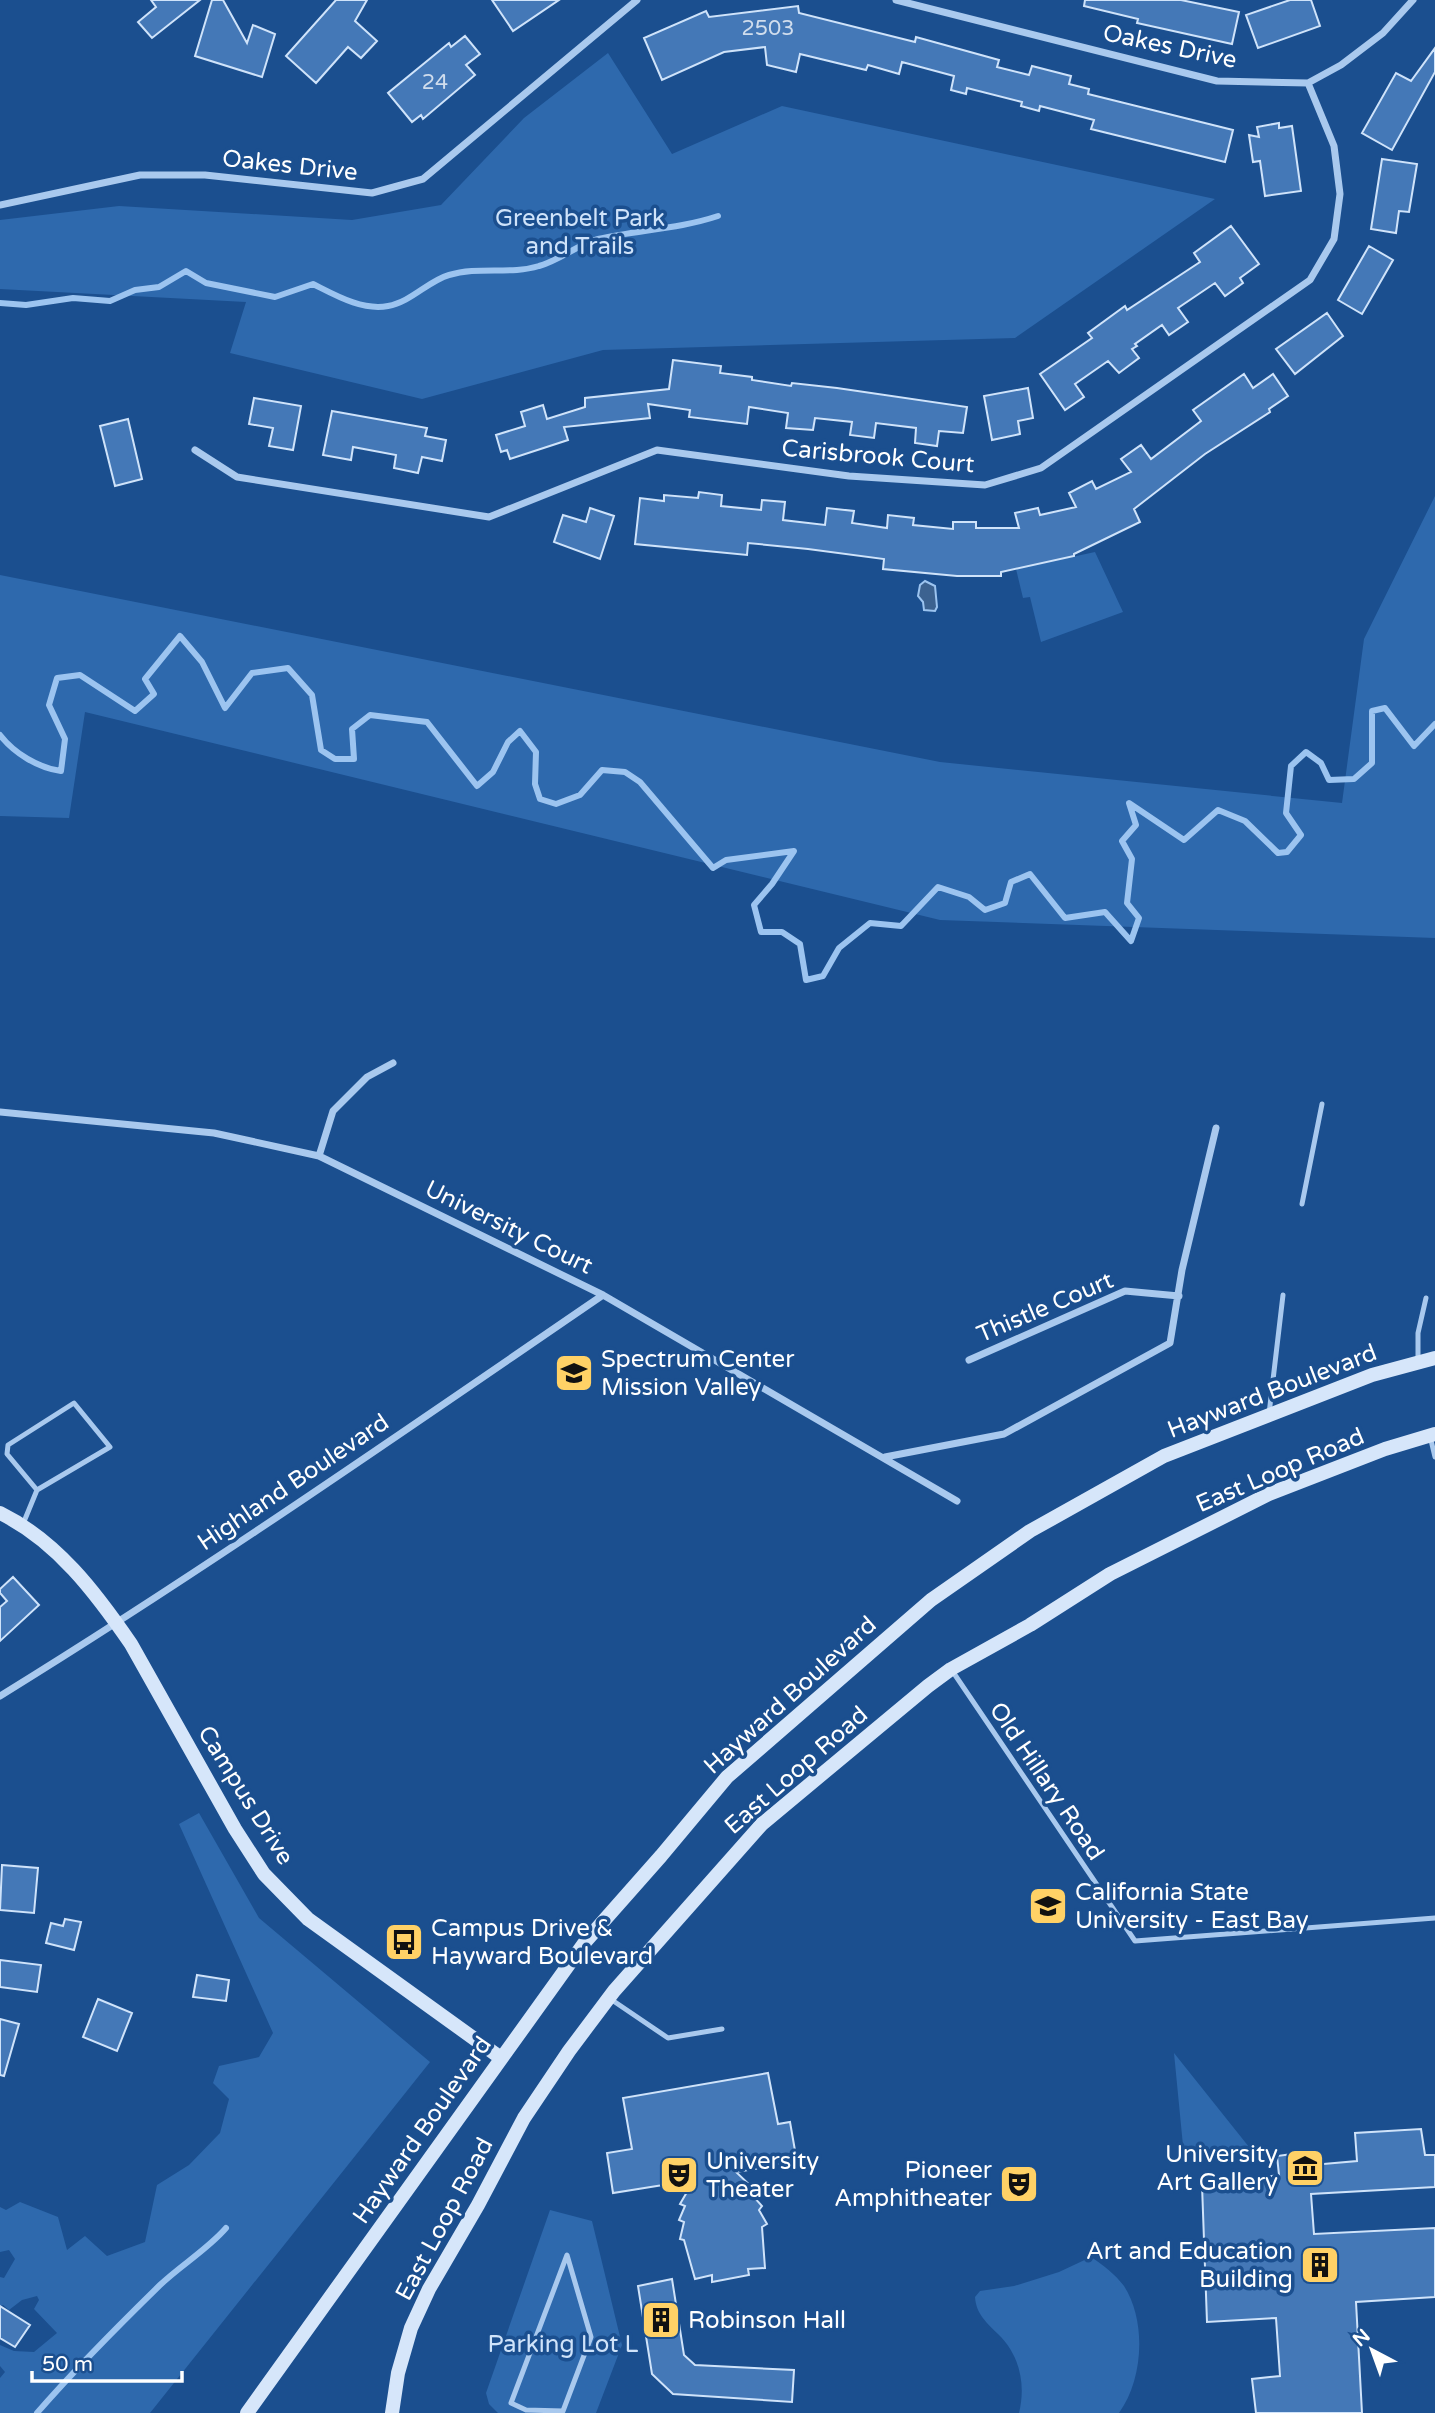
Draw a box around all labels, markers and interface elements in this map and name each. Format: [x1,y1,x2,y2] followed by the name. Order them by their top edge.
[742,16,794,41] house number: 2503
[1100,18,1239,75] street label: Oakes Drive
[422,70,448,95] house number: 24
[221,144,359,187] street label: Oakes Drive
[495,204,665,261] park label: Greenbelt Park and Trails
[780,434,975,479] street label: Carisbrook Court
[420,1174,597,1281] street label: University Court
[973,1266,1118,1349] street label: Thistle Court
[1163,1338,1381,1445] street label: Hayward Boulevard
[601,1345,795,1402] place label: Spectrum Center Mission Valley
[553,1352,595,1394] school or university icon: Spectrum Center Mission Valley
[192,1408,394,1557] street label: Highland Boulevard
[1192,1422,1369,1519] street label: East Loop Road
[698,1610,883,1780] street label: Hayward Boulevard
[983,1697,1110,1866] street label: Old Hillary Road
[719,1700,874,1840] street label: East Loop Road
[191,1720,300,1870] street label: Campus Drive
[1075,1878,1309,1935] place label: California State University - East Bay
[1027,1885,1069,1927] school or university icon: California State University - East Bay
[431,1914,653,1971] place label: Campus Drive & Hayward Boulevard
[383,1921,425,1963] bus stop icon: Campus Drive & Hayward Boulevard
[347,2031,498,2230] street label: Hayward Boulevard
[389,2133,500,2306] street label: East Loop Road
[1156,2140,1278,2197] place label: University Art Gallery
[706,2147,819,2204] place label: University Theater
[1284,2147,1326,2189] museum icon: University Art Gallery
[658,2154,700,2196] theatre icon: University Theater
[834,2156,993,2213] place label: Pioneer Amphitheater
[998,2163,1040,2205] theatre icon: Pioneer Amphitheater
[1086,2237,1293,2294] place label: Art and Education Building
[1299,2244,1341,2286] building icon: Art and Education Building
[640,2299,682,2341] building icon: Robinson Hall
[688,2306,846,2335] place label: Robinson Hall
[1337,2315,1407,2385] north arrow
[1349,2325,1374,2351] text: N
[488,2330,639,2359] park label: Parking Lot L
[32,2340,182,2384] scale bar
[42,2352,93,2377] text: 50 m

